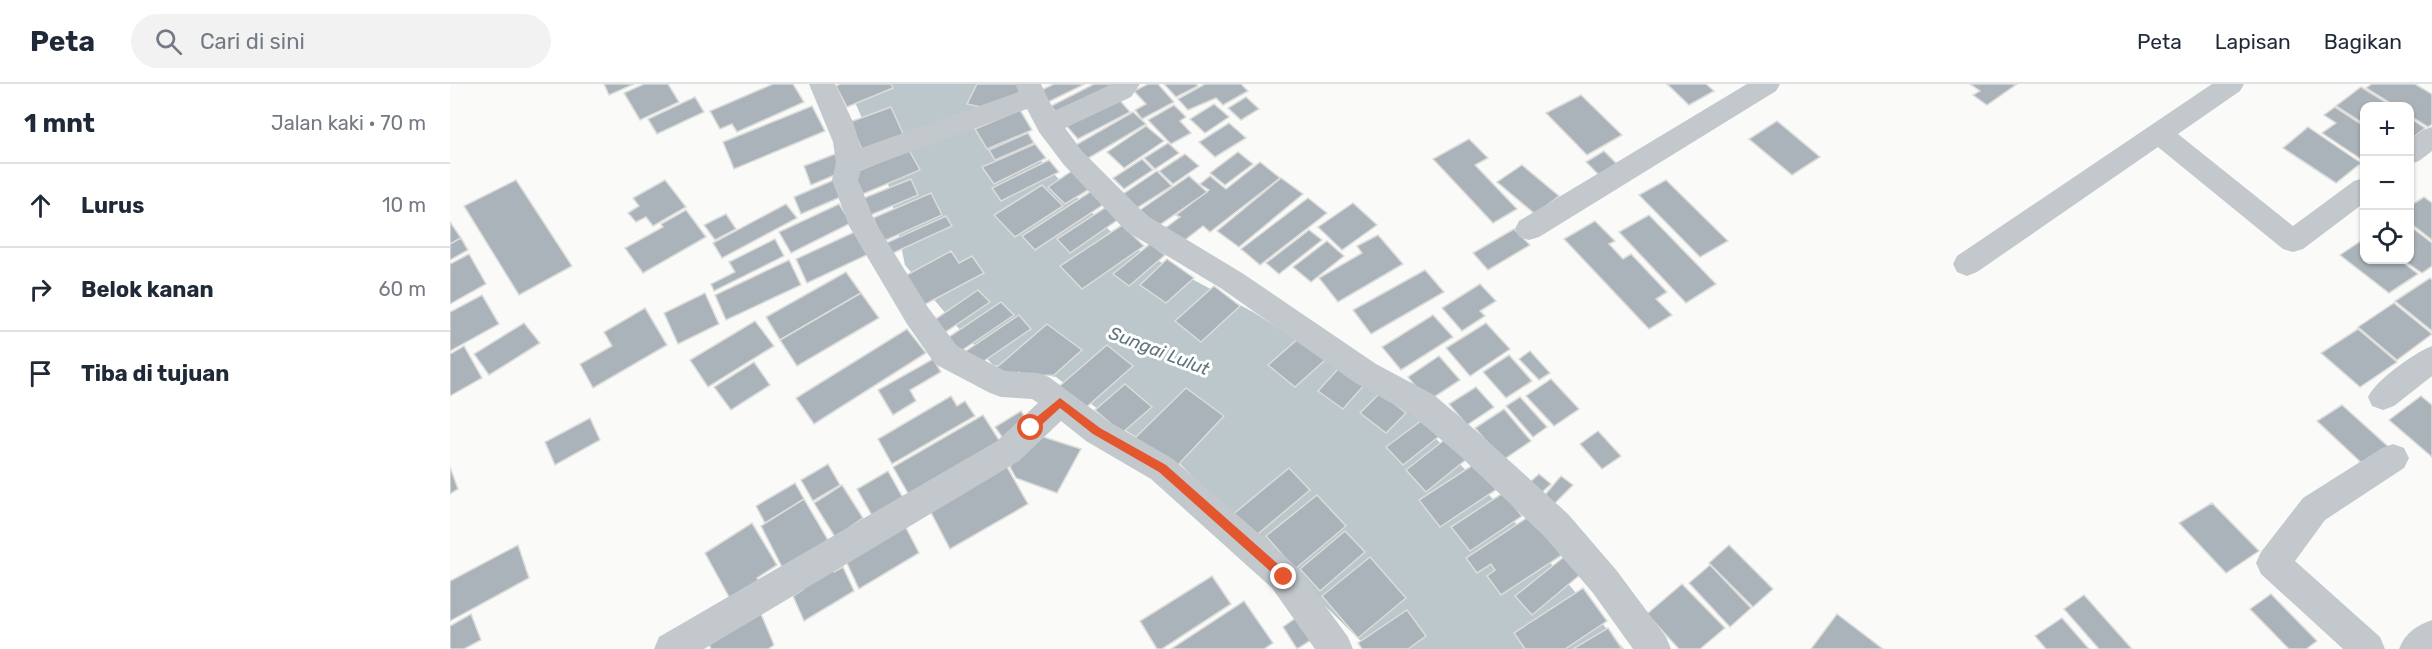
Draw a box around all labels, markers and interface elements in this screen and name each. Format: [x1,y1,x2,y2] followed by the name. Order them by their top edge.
[131,14,551,68] search box
[30,25,95,58] text: Peta
[152,25,185,58] icon: search
[200,28,305,55] text: Cari di sini
[2137,29,2182,54] text: Peta
[2215,29,2291,54] text: Lapisan
[2324,29,2402,54] text: Bagikan
[2360,102,2414,264] map controls
[2360,102,2414,156] button: +
[24,108,95,139] text: 1 mnt
[271,111,426,135] text: Jalan kaki · 70 m
[2360,156,2414,210] button: −
[24,189,57,222] icon: ahead
[81,192,144,219] text: Lurus
[382,193,426,217] text: 10 m
[2360,210,2414,264] button: locate
[24,273,57,306] icon: right
[81,276,214,303] text: Belok kanan
[379,277,426,301] text: 60 m
[1106,322,1213,381] water label: Sungai Lulut
[24,357,57,390] icon: arrive
[81,360,229,387] text: Tiba di tujuan
[1017,414,1043,440] route start
[1270,563,1296,589] route end

